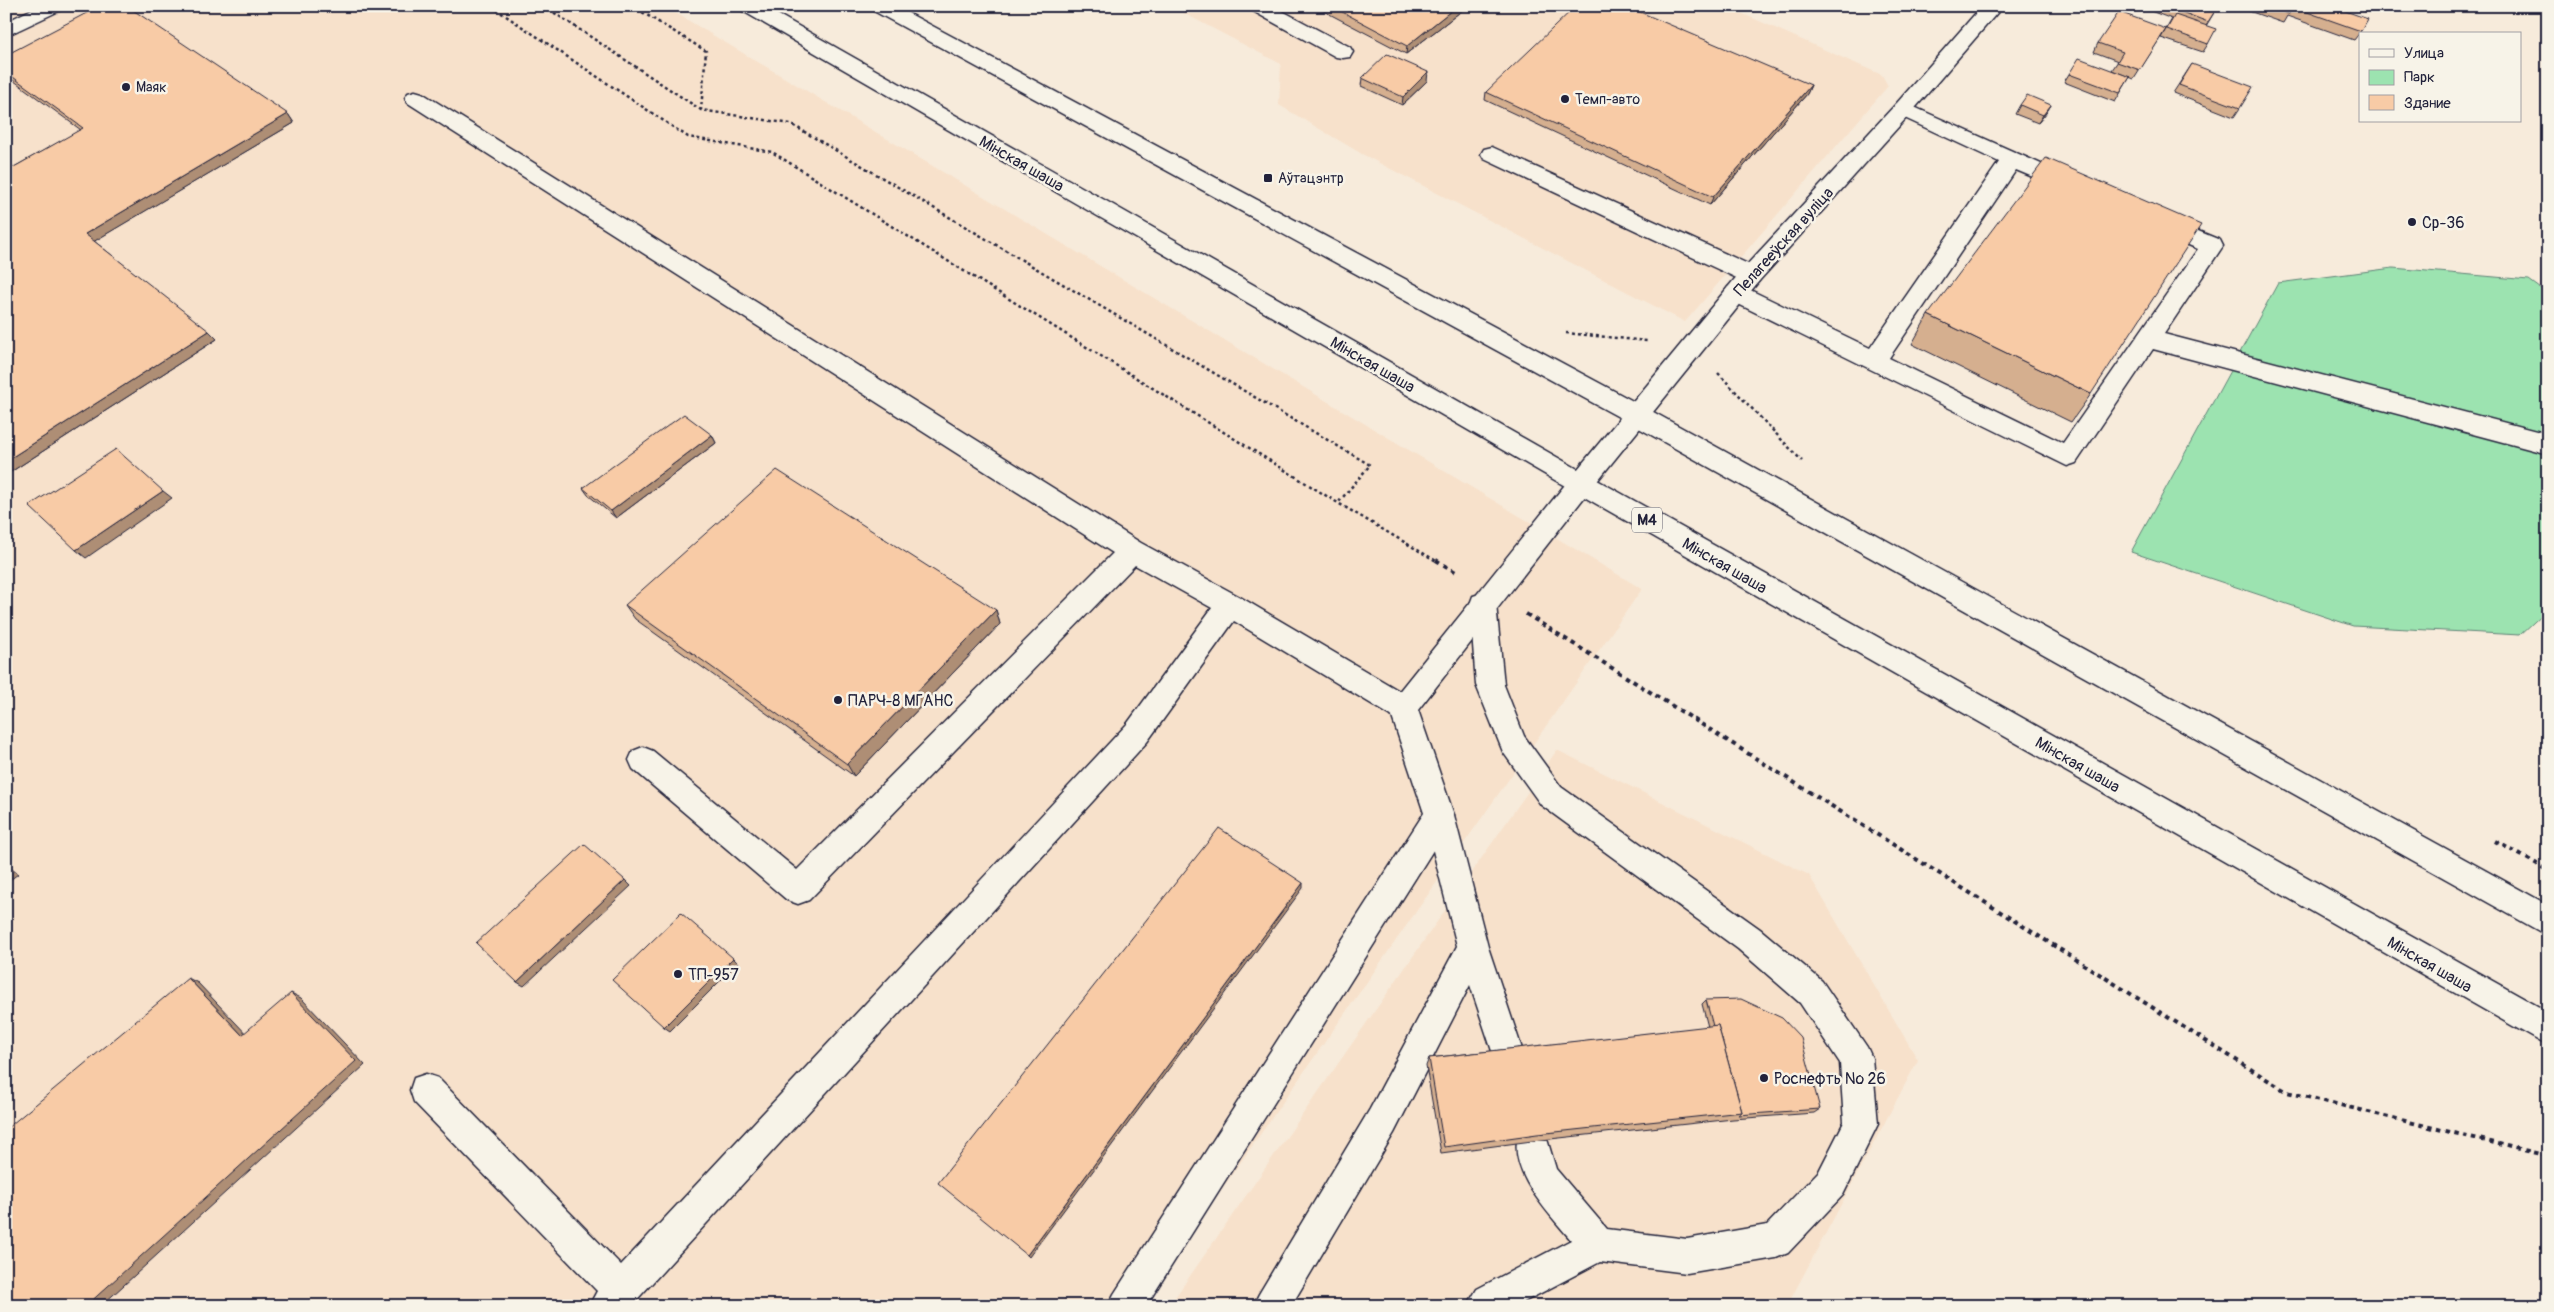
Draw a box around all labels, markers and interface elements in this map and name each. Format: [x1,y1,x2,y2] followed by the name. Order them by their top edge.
[2359,32,2522,122] legend
[2404,44,2444,63] text: Улица
[2404,68,2435,87] text: Парк
[136,79,166,96] place label: Маяк
[120,81,132,93] marker: Маяк
[1575,91,1640,108] place label: Темп-авто
[1559,93,1571,105] marker: Темп-авто
[2404,94,2451,113] text: Здание
[975,132,1068,196] street label: Мінская шаша
[1278,170,1344,187] place label: Аўтацэнтр
[1262,172,1274,184] marker: Аўтацэнтр
[1730,183,1838,300] street label: Пелагееўская вуліца
[2422,213,2464,233] place label: Ср-36
[2406,216,2418,228] marker: Ср-36
[1326,333,1419,397] street label: Мінская шаша
[1632,508,1662,532] road number: М4
[1678,534,1771,598] street label: Мінская шаша
[848,691,954,711] place label: ПАРЧ-8 МГАНС
[832,694,844,706] marker: ПАРЧ-8 МГАНС
[2031,733,2124,797] street label: Мінская шаша
[2383,933,2476,997] street label: Мінская шаша
[688,965,739,985] place label: ТП-957
[672,968,684,980] marker: ТП-957
[1774,1069,1886,1089] place label: Роснефть № 26
[1758,1072,1770,1084] marker: Роснефть № 26

